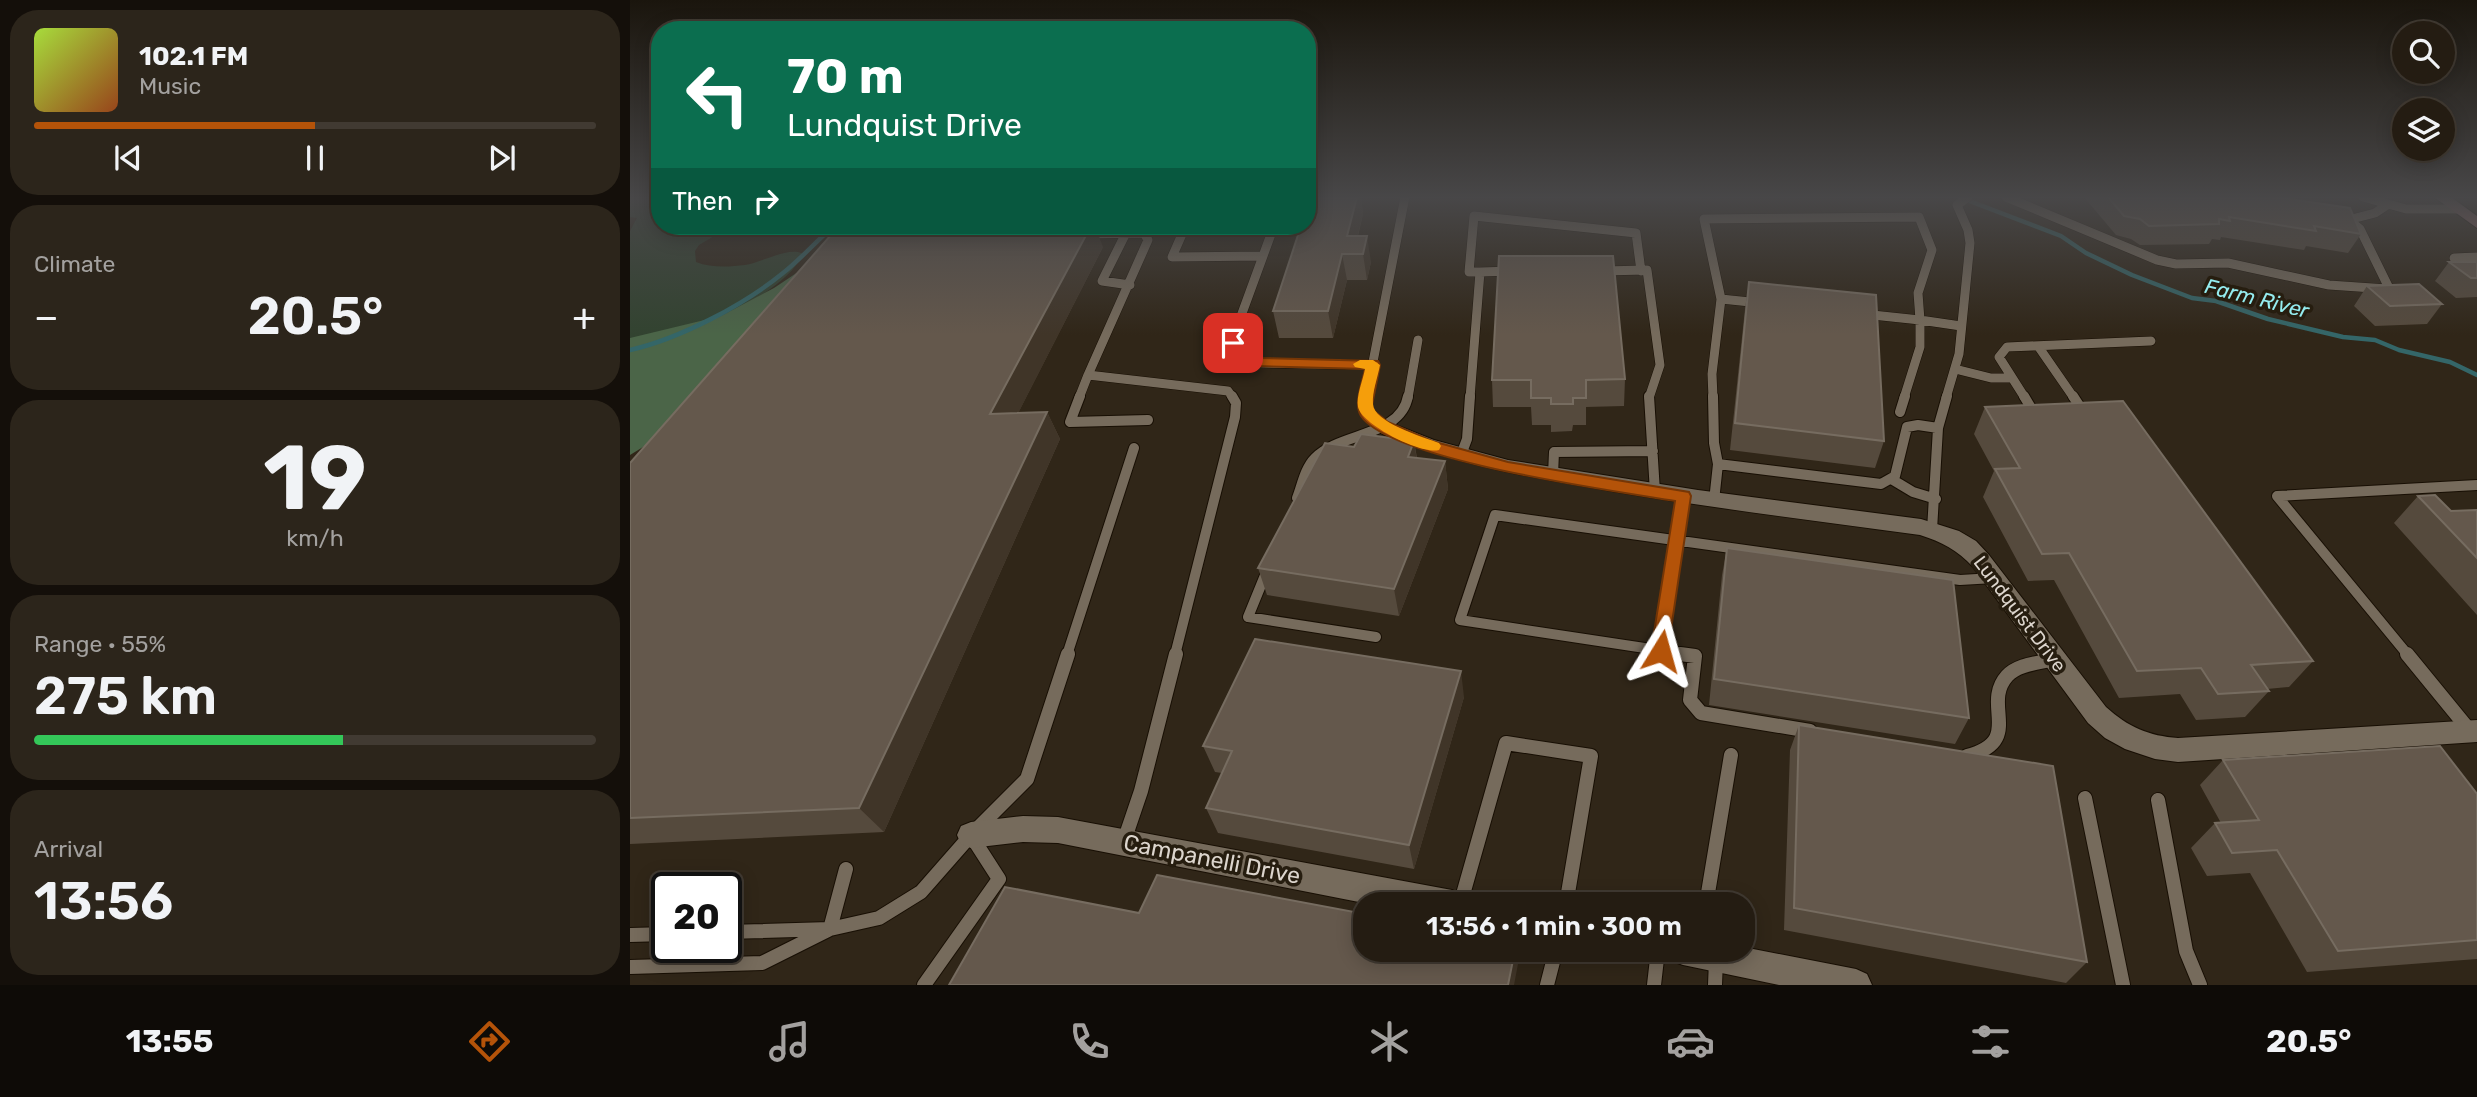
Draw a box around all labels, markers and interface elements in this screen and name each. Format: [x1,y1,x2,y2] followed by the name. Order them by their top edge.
[2392,21,2455,161] map controls
[2392,21,2455,84] button: search
[139,41,248,72] text: 102.1 FM
[787,47,904,105] text: 70 m
[672,49,763,140] icon: left
[139,72,201,100] text: Music
[2392,98,2455,161] button: layers
[787,106,1022,144] text: Lundquist Drive
[109,139,147,177] icon: previous
[296,139,334,177] icon: pause
[483,139,521,177] icon: next
[747,182,785,220] icon: right
[672,186,733,217] text: Then
[34,250,115,278] text: Climate
[2202,273,2313,323] water label: Farm River
[248,285,383,347] text: 20.5°
[34,294,59,340] text: −
[572,294,596,340] text: +
[1203,313,1263,373] pin
[1214,324,1252,362] icon: arrive
[263,424,367,532] text: 19
[286,524,344,552] text: km/h
[1969,551,2071,677] street label: Lundquist Drive
[1624,614,1698,688] position arrow
[34,630,166,658] text: Range · 55%
[34,665,217,727] text: 275 km
[1121,828,1303,890] street label: Campanelli Drive
[34,835,103,863] text: Arrival
[34,870,173,932] text: 13:56
[651,872,742,963] speed limit sign: 20
[1426,911,1682,942] text: 13:56 · 1 min · 300 m
[465,1017,514,1066] icon: directions
[765,1017,814,1066] icon: music
[1065,1017,1114,1066] icon: phone
[1365,1017,1414,1066] icon: climate
[1666,1017,1715,1066] icon: car
[1966,1017,2015,1066] icon: filters
[126,1022,213,1060] text: 13:55
[2266,1022,2351,1060] text: 20.5°

